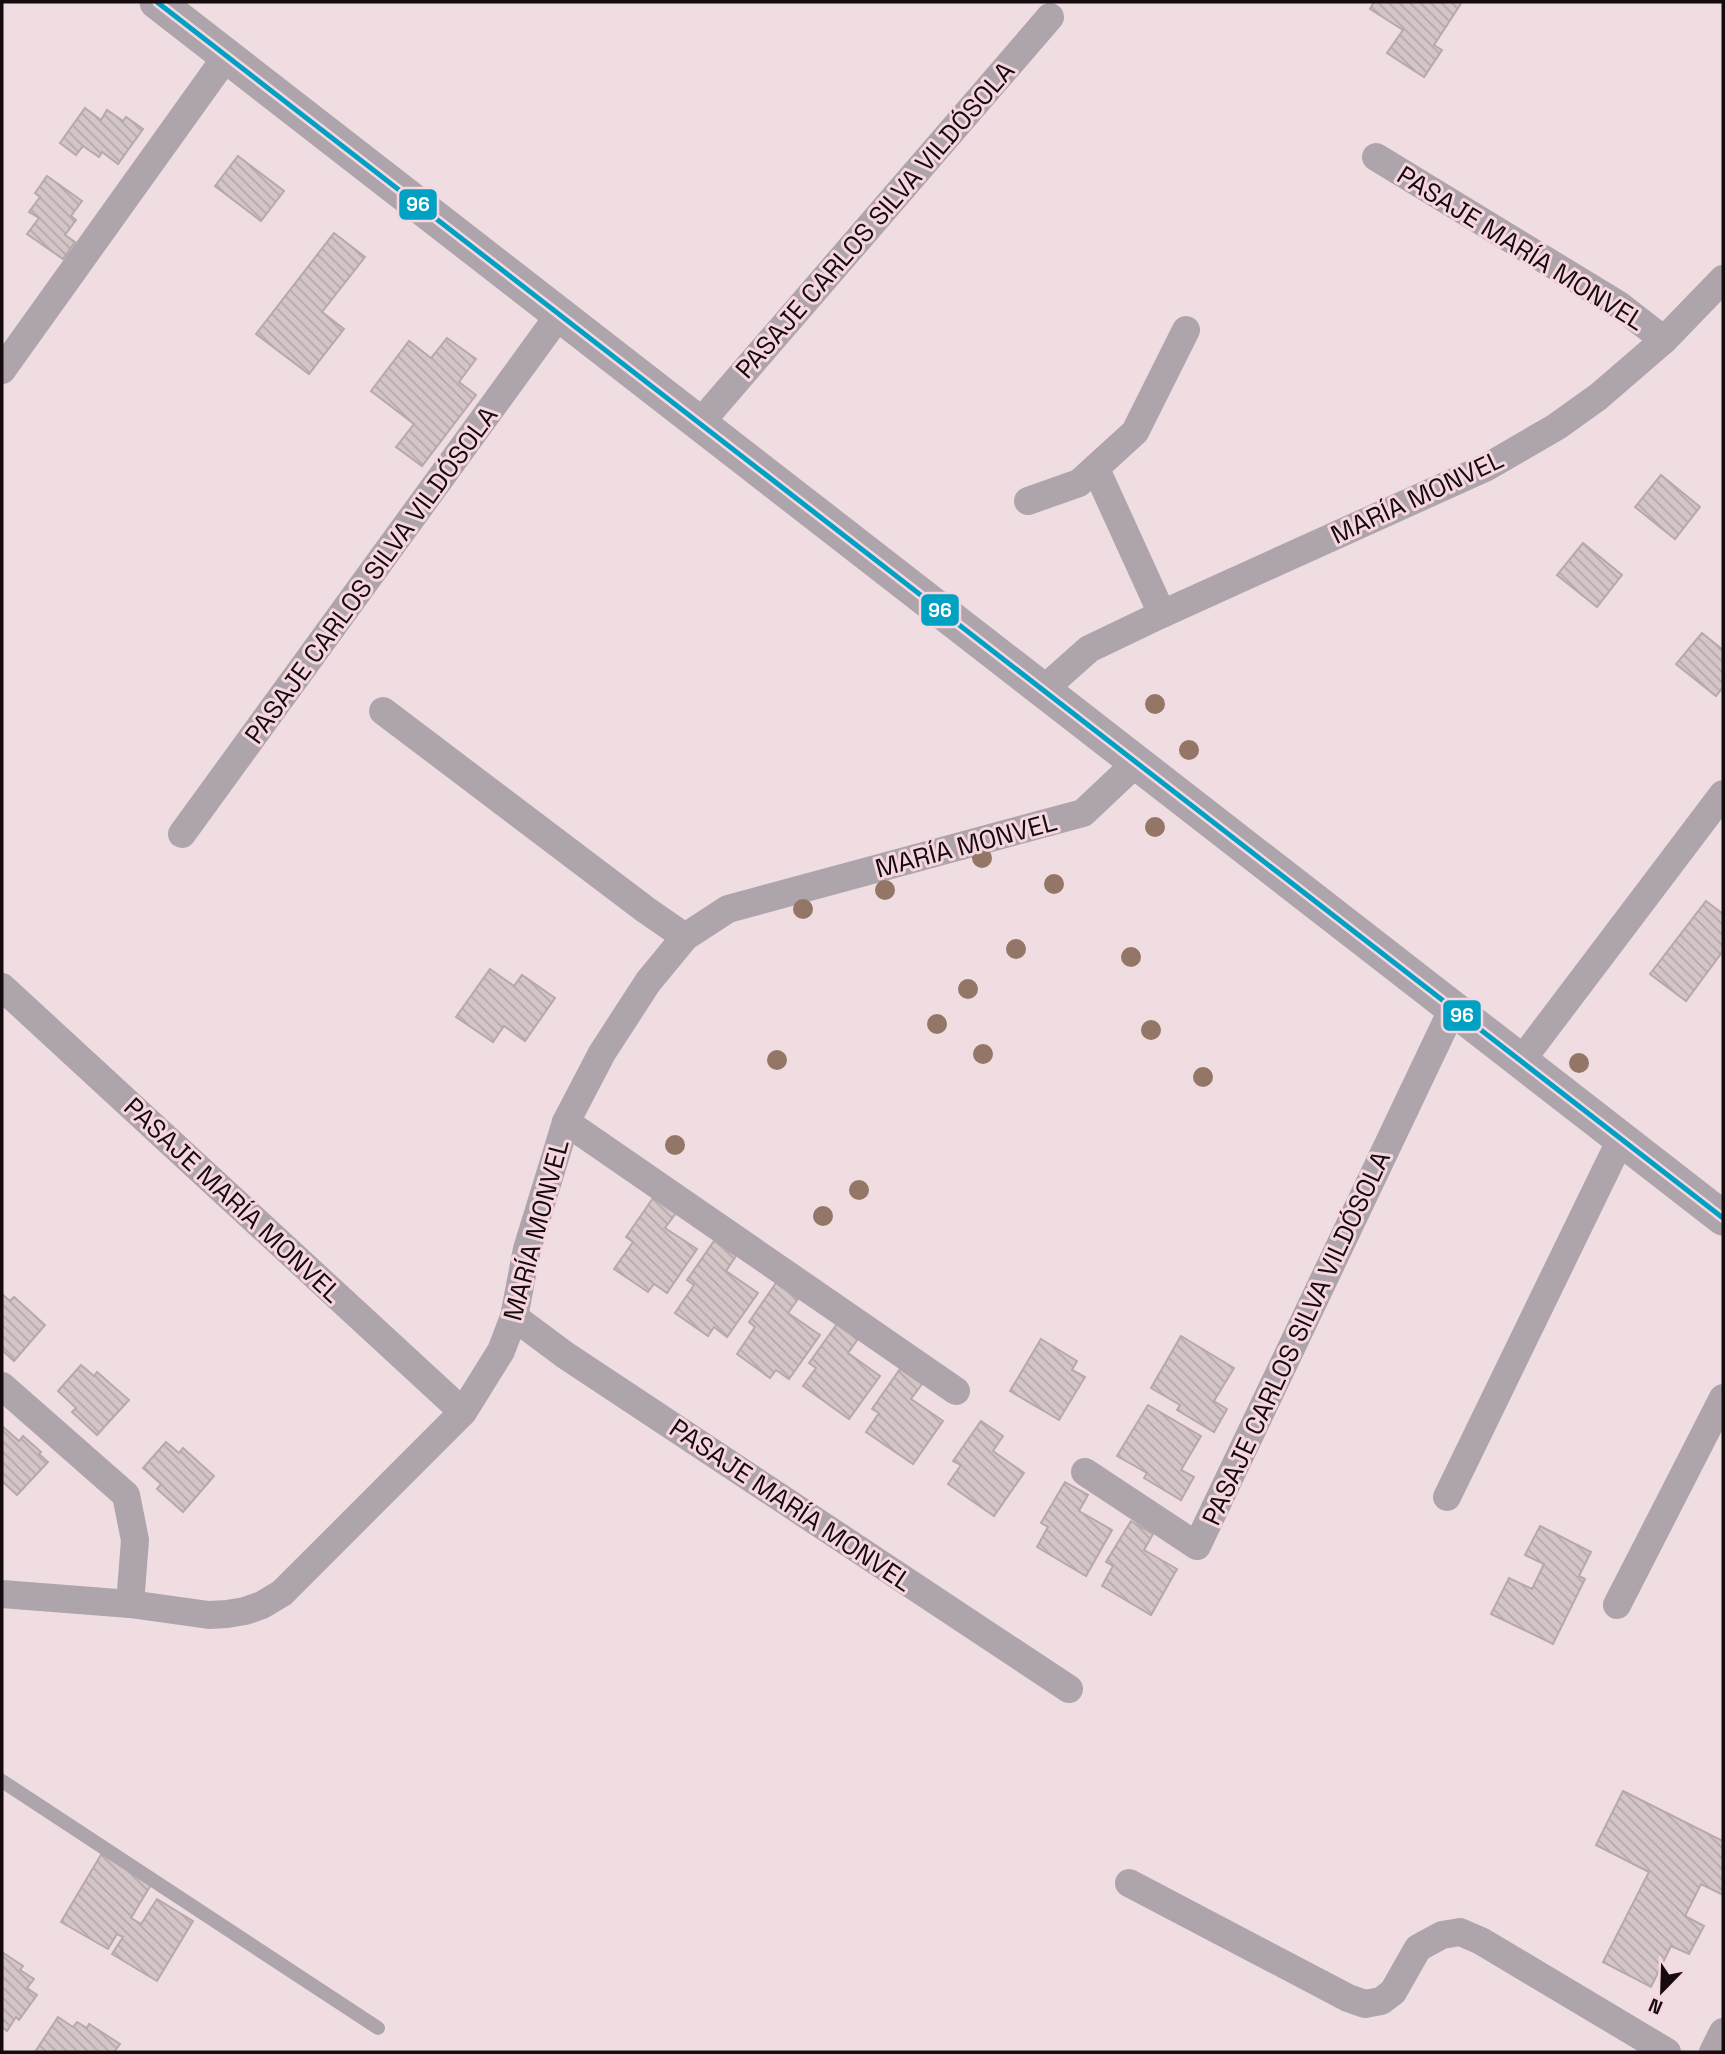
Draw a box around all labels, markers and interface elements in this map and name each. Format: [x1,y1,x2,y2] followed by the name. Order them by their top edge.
[728,54,1022,386] street label: PASAJE CARLOS SILVA VILDÓSOLA
[1391,158,1651,338] street label: PASAJE MARÍA MONVEL
[398,188,438,221] line badge: 96
[406,192,430,217] text: 96
[237,400,505,750] street label: PASAJE CARLOS SILVA VILDÓSOLA
[1325,442,1509,552] street label: MARÍA MONVEL
[920,593,960,627] line badge: 96
[928,598,952,623] text: 96
[872,804,1060,886] street label: MARÍA MONVEL
[1442,999,1482,1032] line badge: 96
[1450,1003,1474,1028] text: 96
[117,1090,349,1310] street label: PASAJE MARÍA MONVEL
[495,1136,577,1324] street label: MARÍA MONVEL
[1194,1145,1398,1531] street label: PASAJE CARLOS SILVA VILDÓSOLA
[663,1411,919,1599] street label: PASAJE MARÍA MONVEL
[1627,1956,1697,2026] north arrow
[1645,1992,1666,2020] text: N

